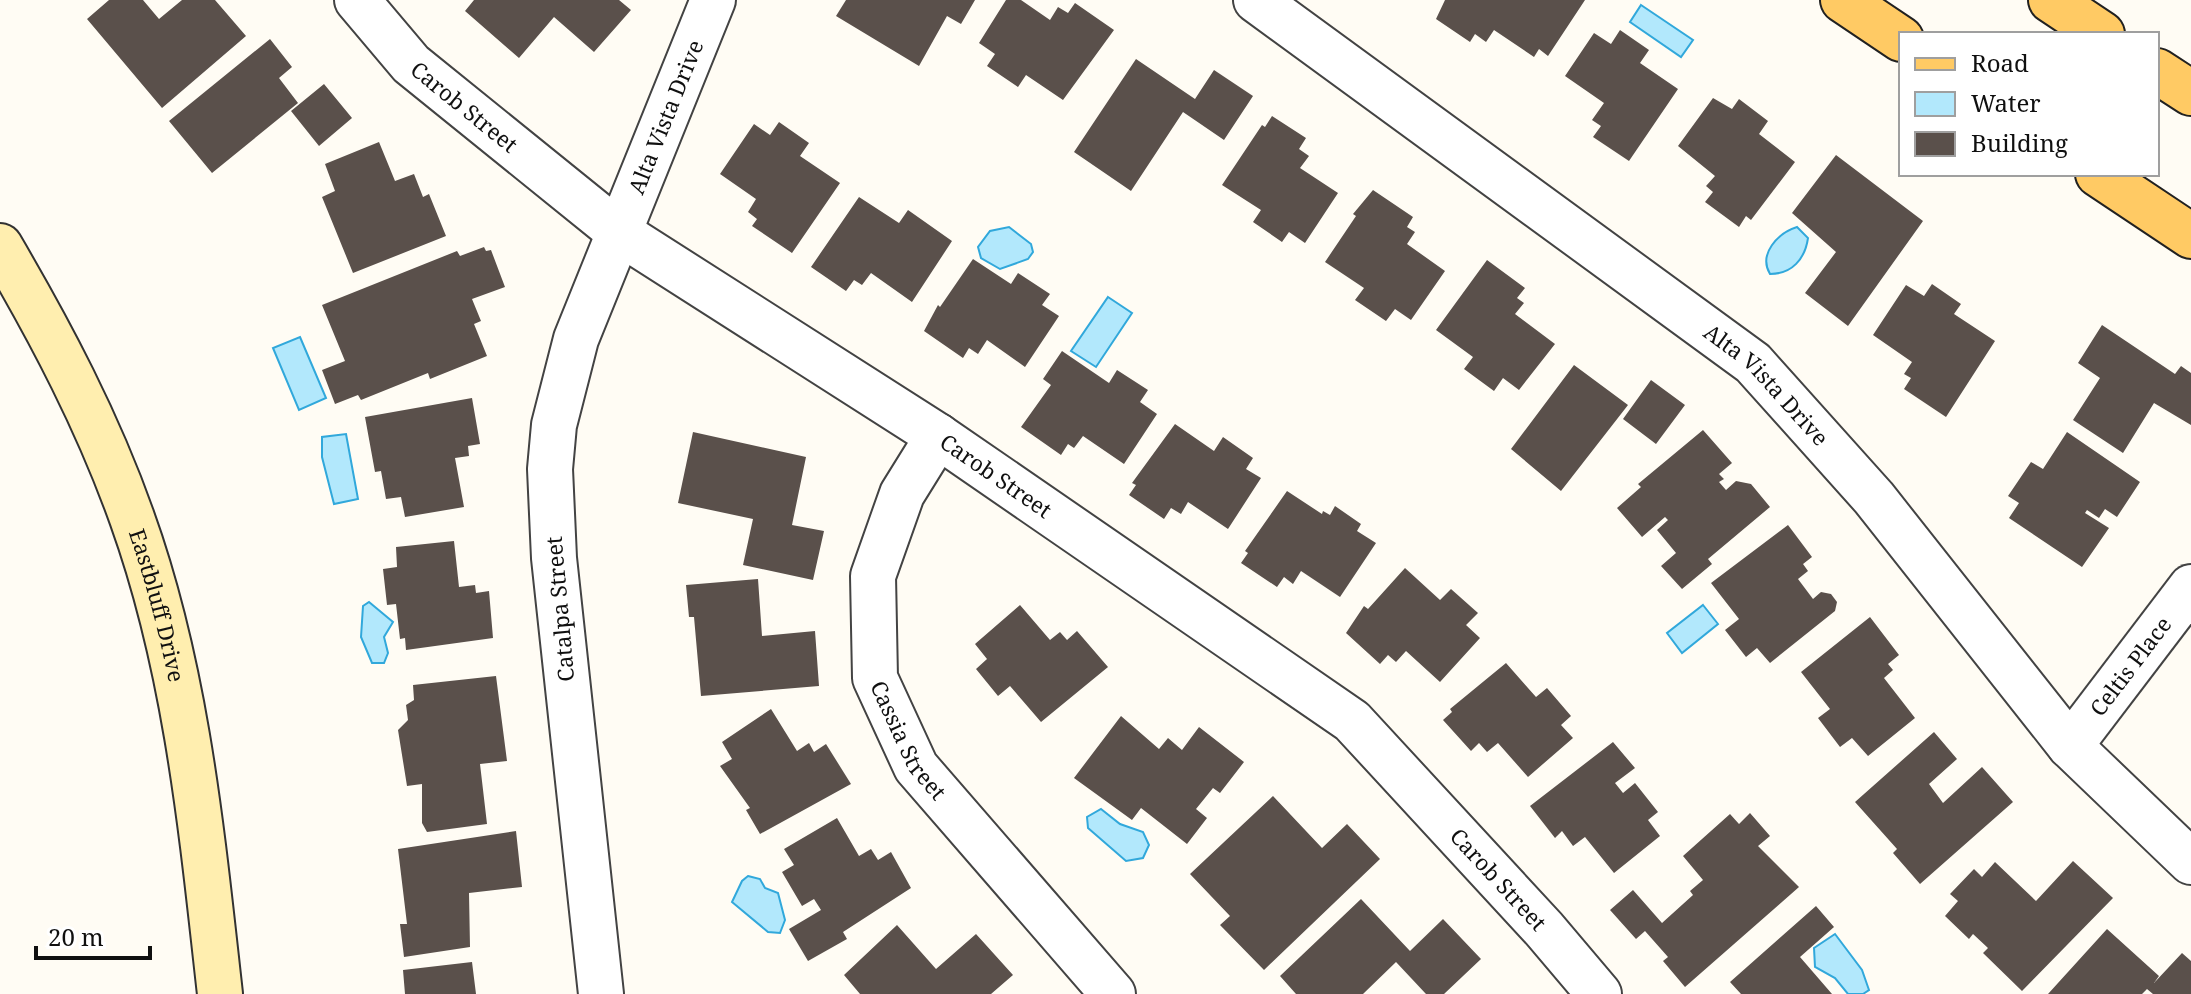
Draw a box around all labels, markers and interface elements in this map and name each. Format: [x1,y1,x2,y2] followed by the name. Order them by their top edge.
[1899,32,2159,176] legend
[620,35,709,198] street label: Alta Vista Drive
[1971,46,2029,79] text: Road
[405,54,525,159] street label: Carob Street
[1971,86,2041,119] text: Water
[1971,126,2068,159] text: Building
[1698,316,1836,452] street label: Alta Vista Drive
[935,426,1059,524] street label: Carob Street
[123,525,193,685] street label: Eastbluff Drive
[538,535,580,683] street label: Catalpa Street
[2082,610,2177,722] street label: Celtis Place
[864,675,954,806] street label: Cassia Street
[1444,821,1554,937] street label: Carob Street
[36,910,150,960] scale bar
[48,920,104,953] text: 20 m

